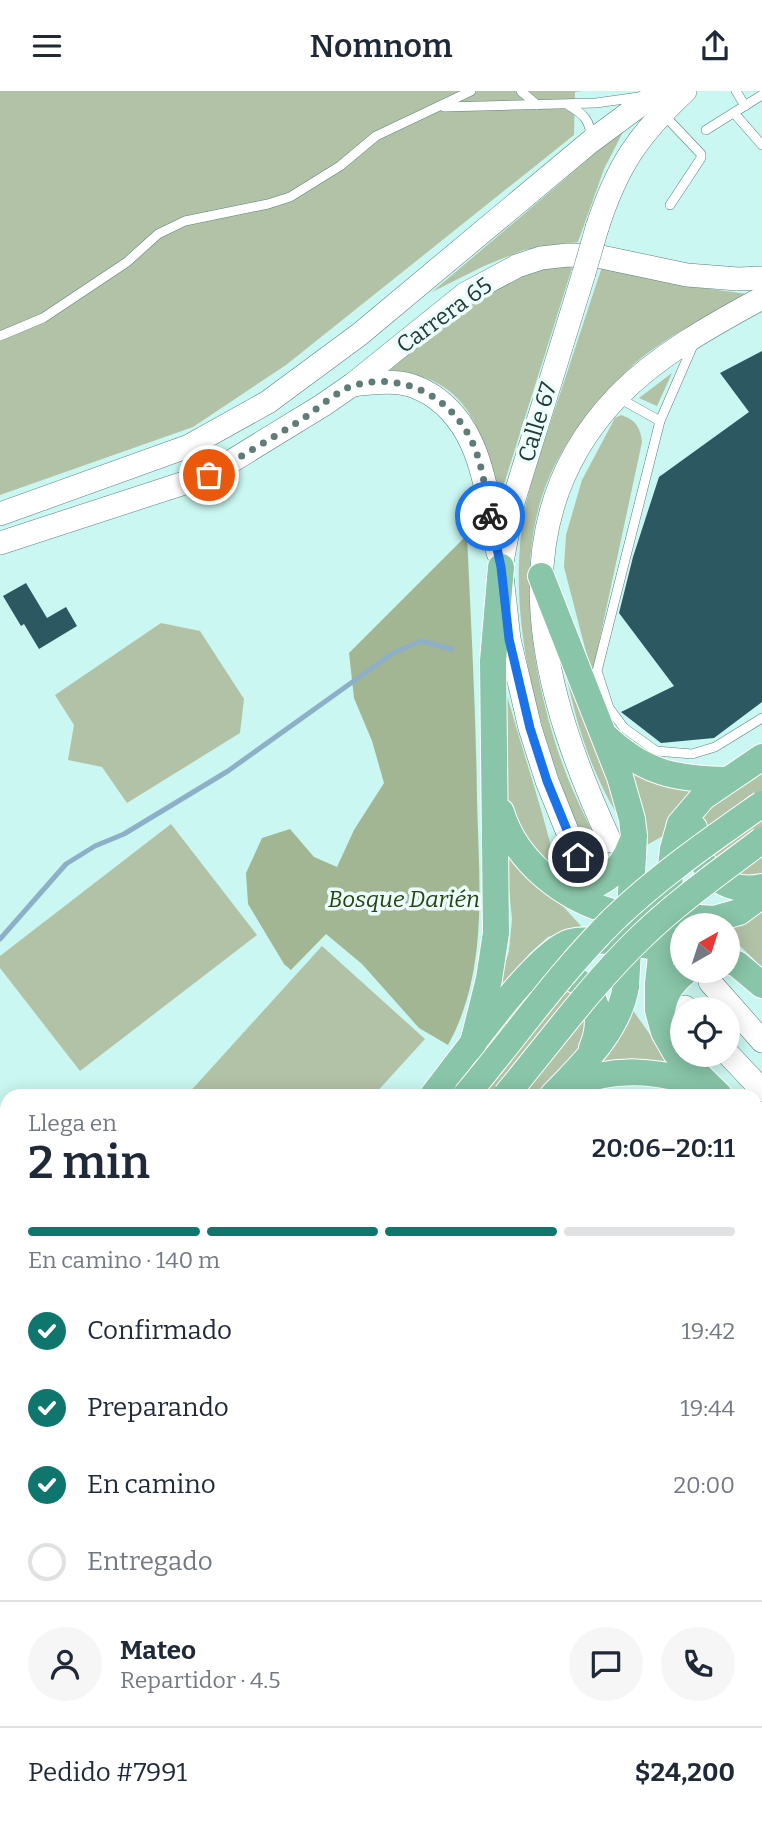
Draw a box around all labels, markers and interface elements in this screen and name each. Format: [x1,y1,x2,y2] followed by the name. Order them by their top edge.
[28,27,66,65] icon: menu
[310,27,452,65] text: Nomnom
[696,27,734,65] icon: share
[391,271,497,359] street label: Carrera 65
[512,378,563,465] street label: Calle 67
[179,445,239,505] pin
[190,456,228,494] icon: bag
[455,481,525,551] courier
[471,497,509,535] icon: bike
[548,827,608,887] pin
[559,838,597,876] icon: home
[328,885,480,913] park label: Bosque Darién
[670,913,740,983] north arrow
[670,913,740,1067] map controls
[670,997,740,1067] button: locate
[28,1109,117,1137] text: Llega en
[592,1133,735,1164] text: 20:06–20:11
[28,1135,150,1190] text: 2 min
[28,1246,220,1274] text: En camino · 140 m
[28,1312,66,1350] icon: check
[87,1315,232,1346] text: Confirmado
[681,1317,735,1345] text: 19:42
[28,1389,66,1427] icon: check
[87,1392,229,1423] text: Preparando
[680,1394,735,1422] text: 19:44
[28,1466,66,1504] icon: check
[87,1469,216,1500] text: En camino
[673,1471,735,1499] text: 20:00
[87,1546,213,1577] text: Entregado
[28,1627,102,1701] button: person
[569,1627,643,1701] button: chat
[661,1627,735,1701] button: phone
[120,1635,196,1666] text: Mateo
[120,1666,281,1694] text: Repartidor · 4.5
[28,1757,187,1788] text: Pedido #7991
[635,1757,735,1788] text: $24,200

